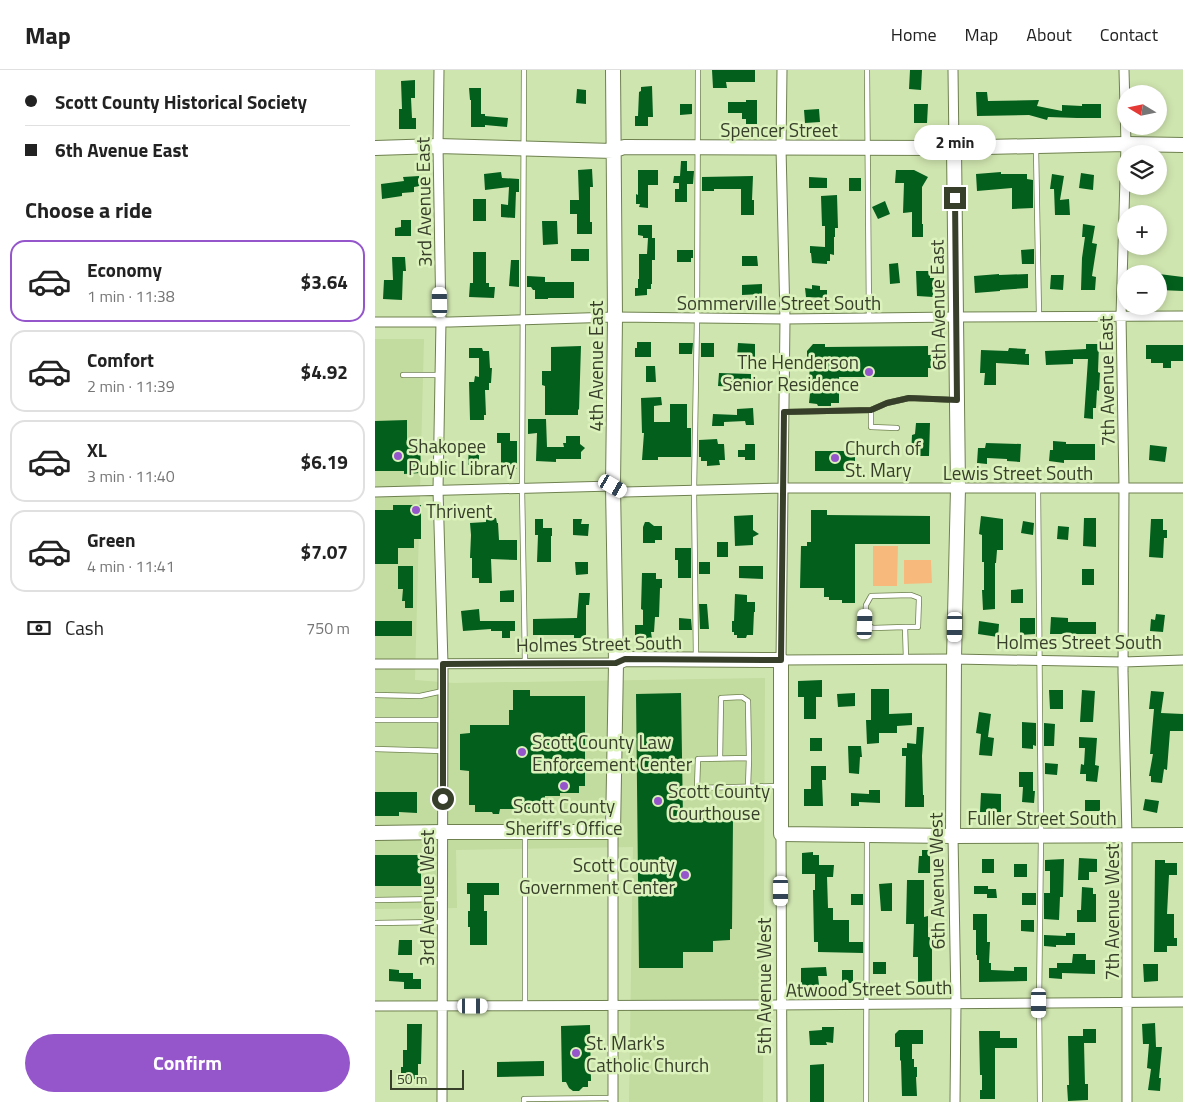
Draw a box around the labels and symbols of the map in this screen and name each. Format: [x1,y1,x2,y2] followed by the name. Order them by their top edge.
[1117,85,1167,135] north arrow
[720,115,838,144] street label: Spencer Street
[914,126,996,160] callout: 2 min
[407,136,439,267] street label: 3rd Avenue East
[944,187,966,209] route end
[921,239,953,371] street label: 6th Avenue East
[432,287,447,317] car
[677,288,881,317] street label: Sommerville Street South
[581,300,610,431] street label: 4th Avenue East
[1090,315,1122,447] street label: 7th Avenue East
[722,347,859,398] place label: The Henderson Senior Residence
[863,366,875,378] marker: The Henderson Senior Residence
[408,431,515,482] place label: Shakopee Public Library
[845,433,922,484] place label: Church of St. Mary
[392,450,404,462] marker: Shakopee Public Library
[829,452,841,464] marker: Church of St. Mary
[943,458,1093,487] street label: Lewis Street South
[596,472,629,500] car
[426,496,493,525] place label: Thrivent
[410,504,422,516] marker: Thrivent
[856,609,873,639] car
[947,612,962,642] car
[516,627,682,659] street label: Holmes Street South
[996,627,1162,656] street label: Holmes Street South
[532,727,693,778] place label: Scott County Law Enforcement Center
[516,746,528,758] marker: Scott County Law Enforcement Center
[668,776,770,827] place label: Scott County Courthouse
[558,780,570,792] marker: Scott County Sheriff's Office
[432,788,454,810] route start
[505,791,623,842] place label: Scott County Sheriff's Office
[652,795,664,807] marker: Scott County Courthouse
[967,803,1117,832] street label: Fuller Street South
[920,812,952,950] street label: 6th Avenue West
[412,829,441,966] street label: 3rd Avenue West
[1097,843,1126,980] street label: 7th Avenue West
[519,850,675,901] place label: Scott County Government Center
[679,869,691,881] marker: Scott County Government Center
[773,876,788,906] car
[749,917,778,1054] street label: 5th Avenue West
[785,972,953,1004] street label: Atwood Street South
[1031,988,1046,1018] car
[458,999,488,1014] car
[586,1028,709,1079] place label: St. Mark's Catholic Church
[570,1047,582,1059] marker: St. Mark's Catholic Church
[390,1067,464,1090] scale bar

